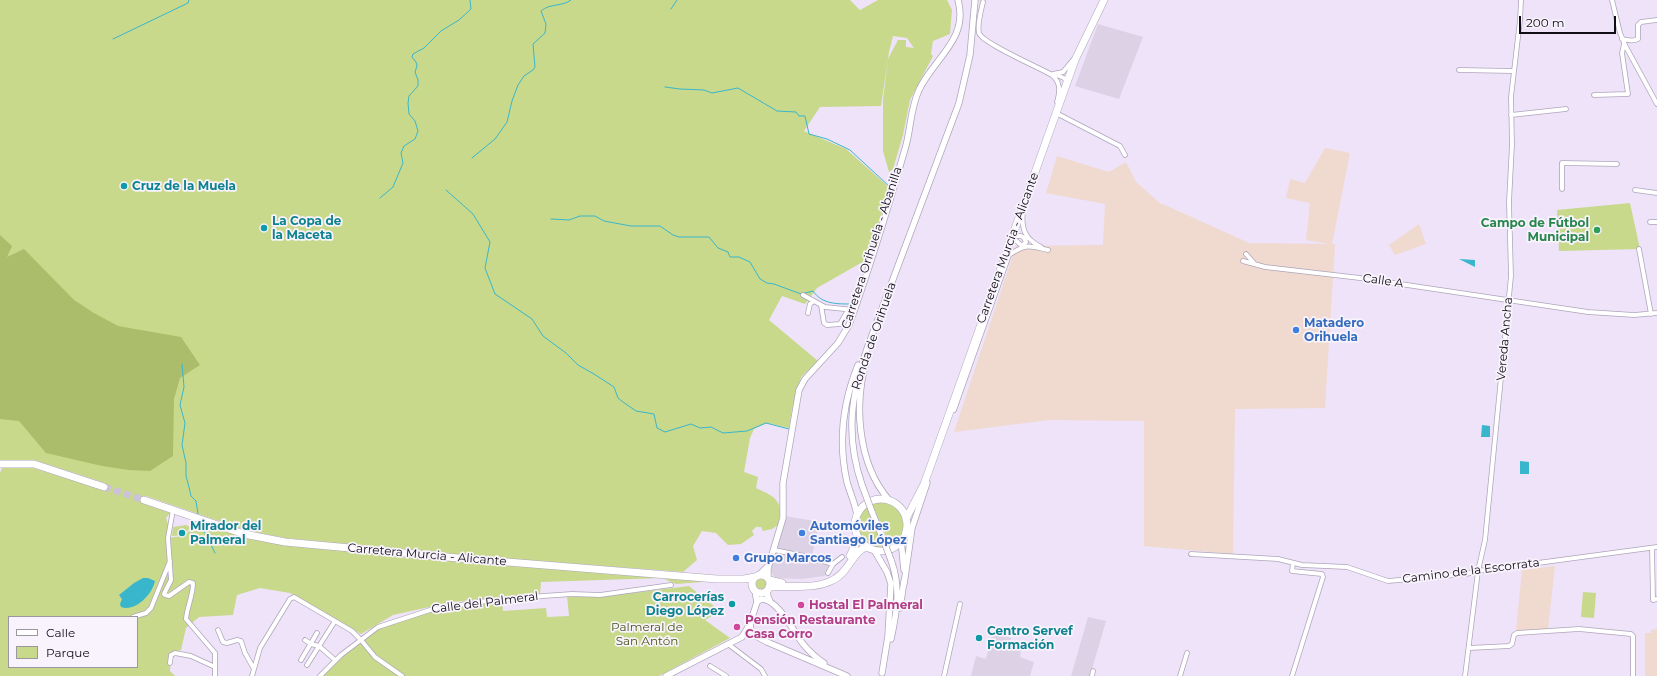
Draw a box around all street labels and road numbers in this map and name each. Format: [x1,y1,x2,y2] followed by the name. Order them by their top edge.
[839,165,905,331] street label: Carretera Orihuela - Abanilla
[974,171,1042,325] street label: Carretera Murcia - Alicante
[1362,271,1404,291] street label: Calle A
[849,280,899,392] street label: Ronda de Orihuela
[1494,297,1516,381] street label: Vereda Ancha
[347,541,507,569] street label: Carretera Murcia - Alicante
[1402,555,1540,587] street label: Camino de la Escorrata
[431,589,539,617] street label: Calle del Palmeral

